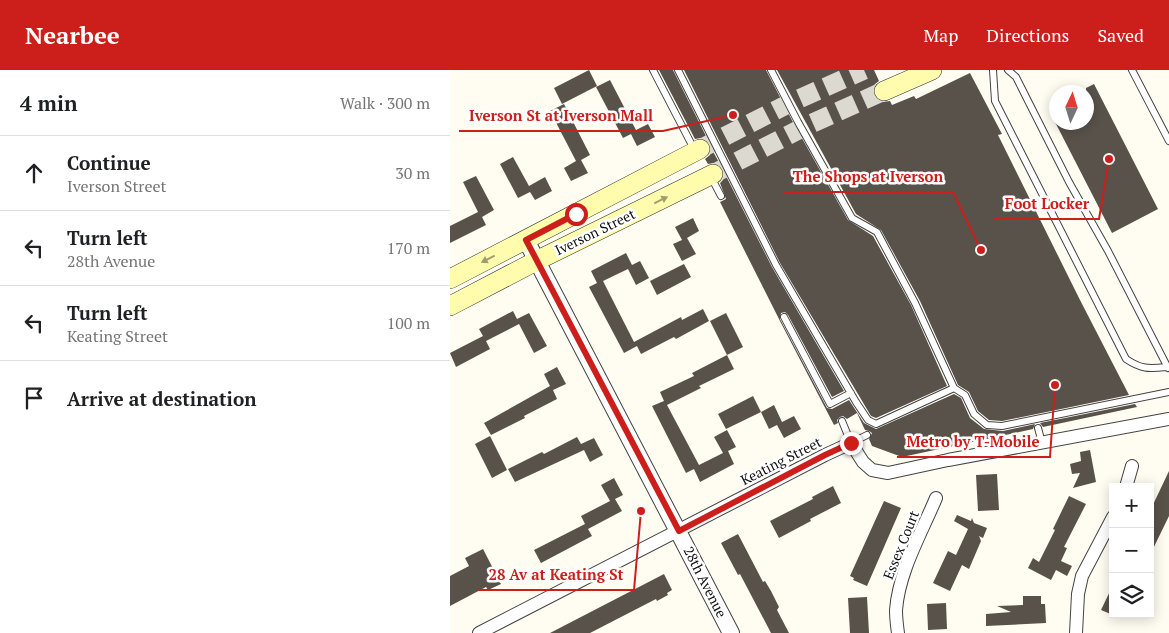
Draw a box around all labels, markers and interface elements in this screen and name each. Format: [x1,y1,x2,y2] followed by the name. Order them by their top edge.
[25,19,120,51] text: Nearbee
[923,23,958,47] text: Map
[986,23,1069,47] text: Directions
[1097,23,1144,47] text: Saved
[1049,85,1094,130] north arrow
[20,89,77,117] text: 4 min
[340,92,430,114] text: Walk · 300 m
[459,101,663,131] callout: Iverson St at Iverson Mall
[469,105,653,125] text: Iverson St at Iverson Mall
[67,150,151,175] text: Continue
[20,159,48,187] icon: ahead
[395,162,430,184] text: 30 m
[783,162,953,192] callout: The Shops at Iverson
[793,166,943,186] text: The Shops at Iverson
[67,175,167,197] text: Iverson Street
[994,189,1099,219] callout: Foot Locker
[1005,193,1090,213] text: Foot Locker
[653,196,668,205] one-way arrow
[565,203,588,226] route start
[551,204,639,259] street label: Iverson Street
[67,225,148,250] text: Turn left
[20,234,48,262] icon: left
[387,237,430,259] text: 170 m
[67,250,155,272] text: 28th Avenue
[481,255,495,263] one-way arrow
[67,300,148,325] text: Turn left
[20,309,48,337] icon: left
[387,312,430,334] text: 100 m
[67,325,168,347] text: Keating Street
[20,384,48,412] icon: arrive
[67,386,256,411] text: Arrive at destination
[897,427,1050,457] callout: Metro by T-Mobile
[906,431,1040,451] text: Metro by T-Mobile
[737,432,825,489] street label: Keating Street
[840,432,863,455] route end
[1109,483,1154,618] map controls
[1109,483,1154,528] button: +
[878,507,923,582] street label: Essex Court
[1109,528,1154,573] button: −
[679,543,731,621] street label: 28th Avenue
[478,560,634,590] callout: 28 Av at Keating St
[488,564,624,584] text: 28 Av at Keating St
[1109,573,1154,618] button: layers

